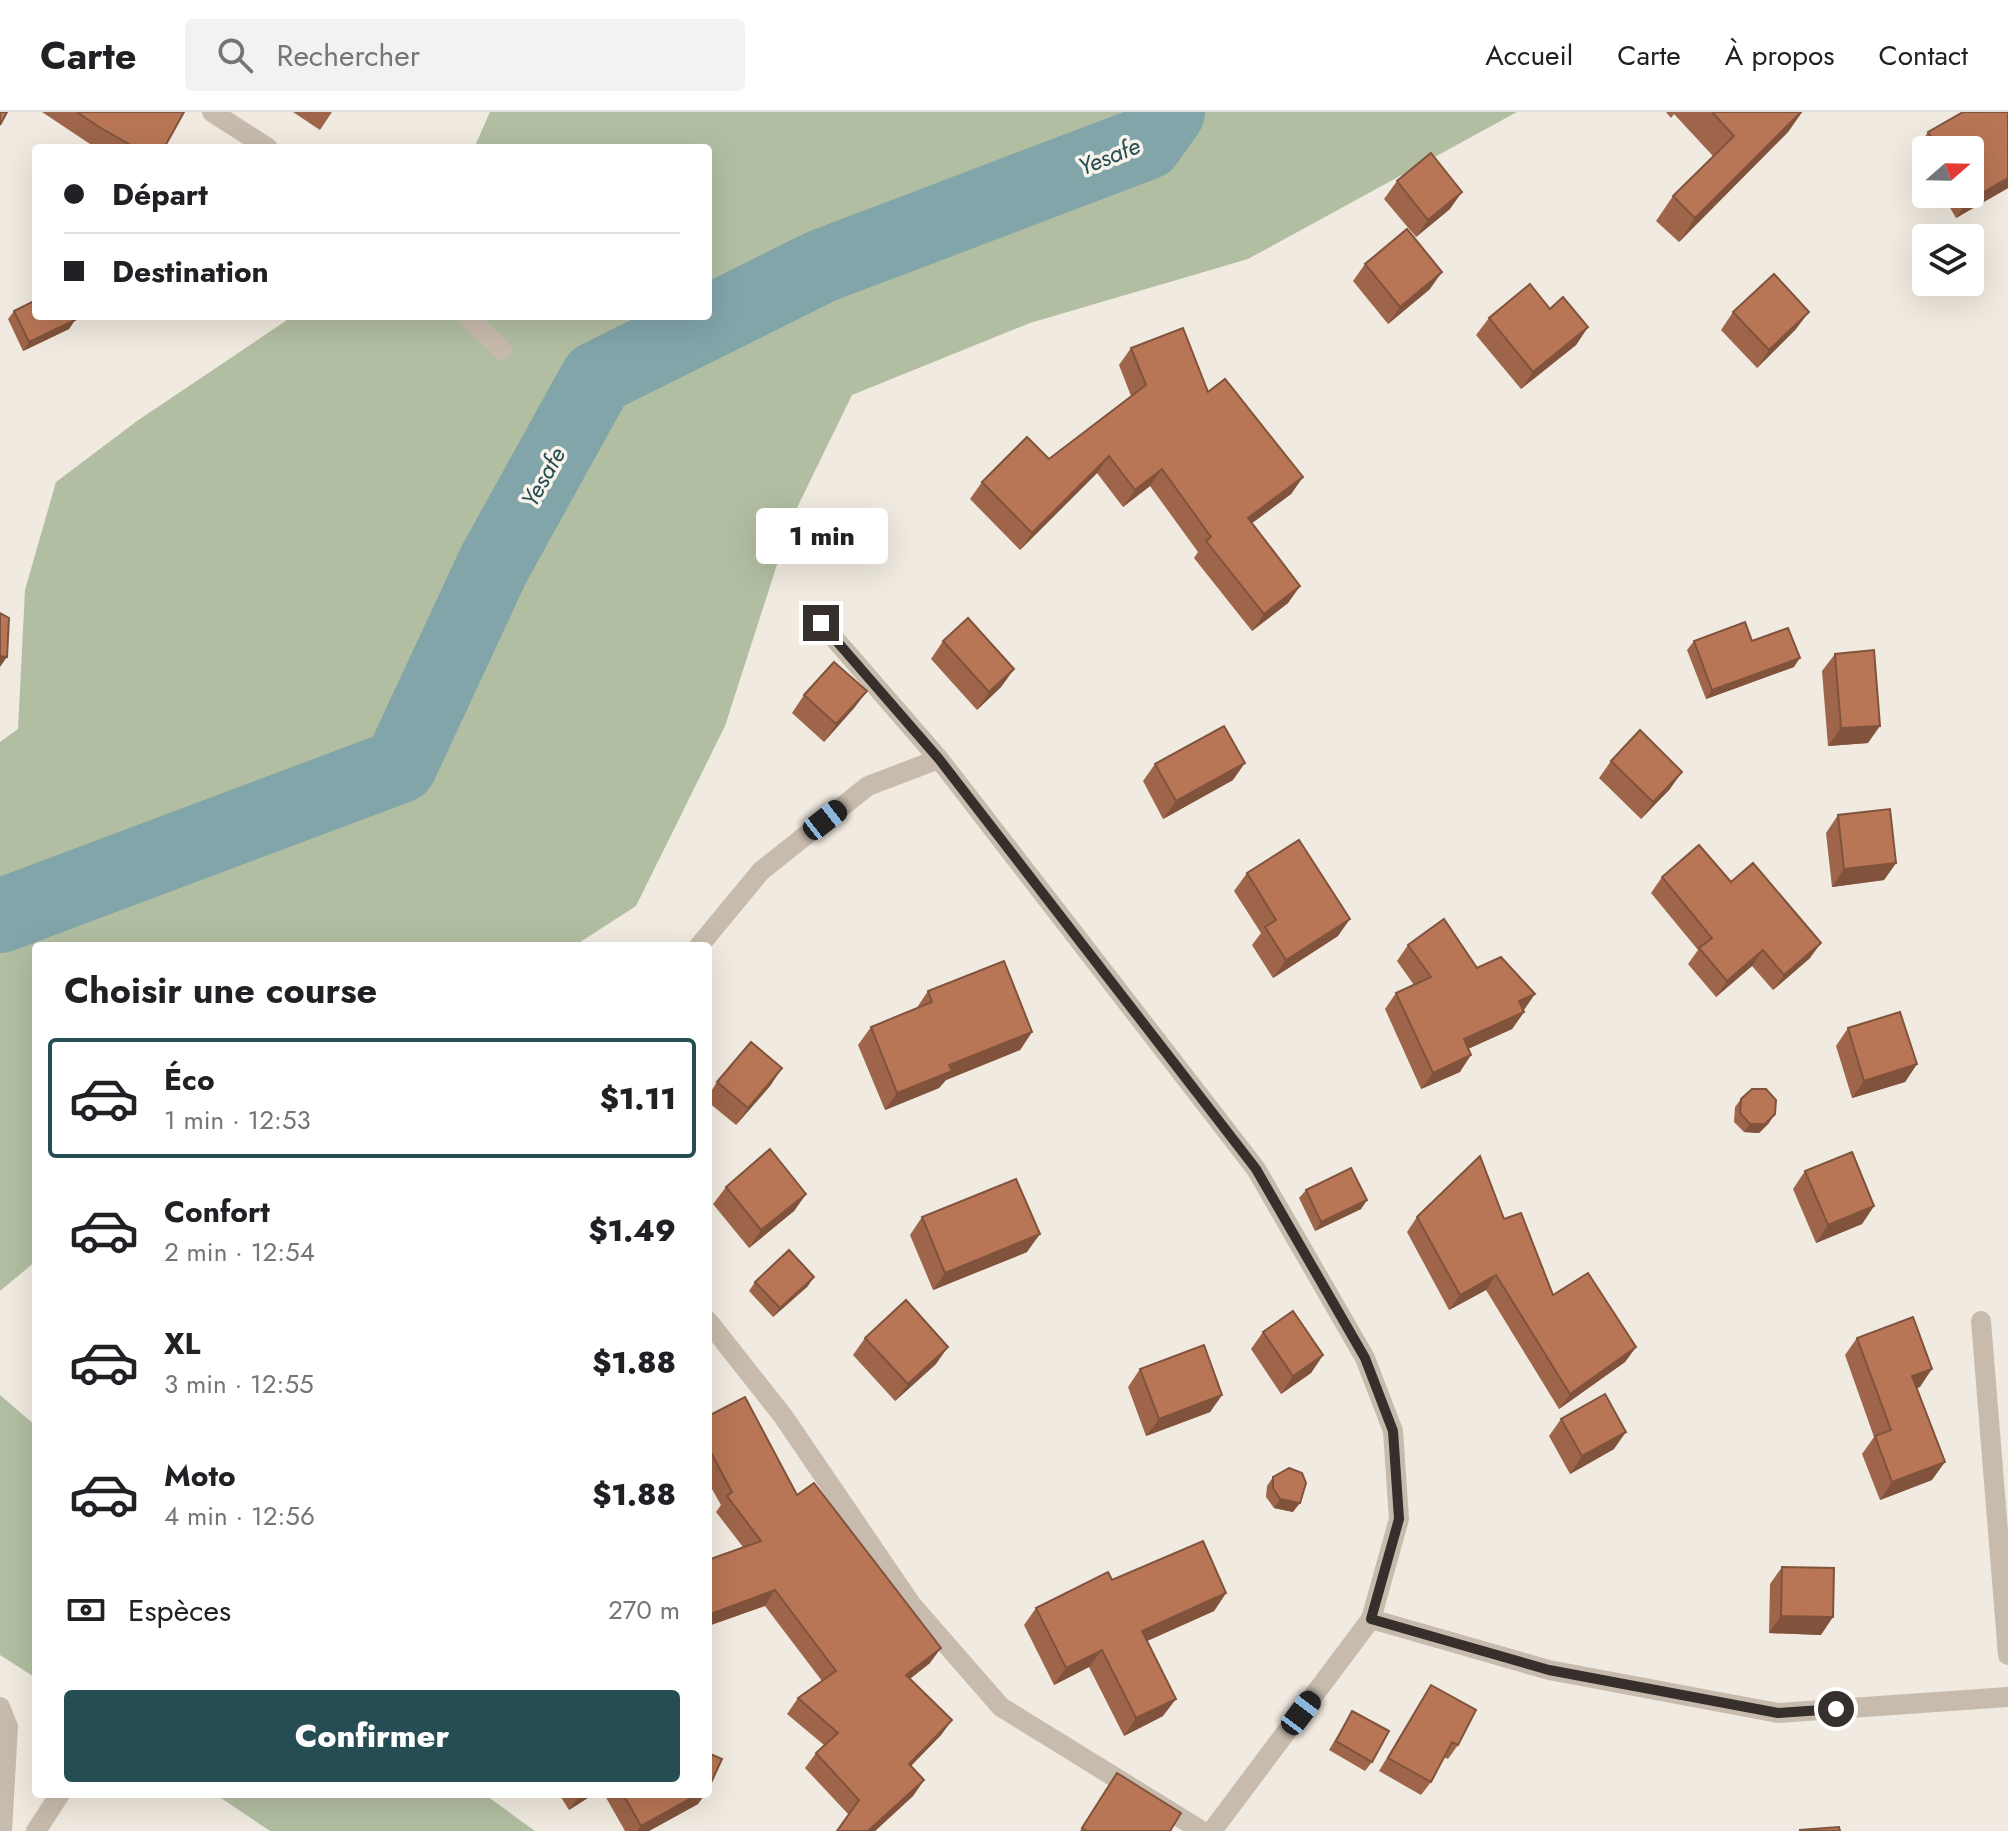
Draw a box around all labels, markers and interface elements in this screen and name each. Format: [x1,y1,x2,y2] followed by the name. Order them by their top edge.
[185,19,745,91] search box
[40,28,137,83] text: Carte
[213,33,257,77] icon: search
[277,34,420,77] text: Rechercher
[1485,35,1573,76] text: Accueil
[1617,35,1681,76] text: Carte
[1725,35,1835,76] text: À propos
[1879,35,1968,76] text: Contact
[1073,128,1145,184] water label: Yesafe
[1912,136,1984,208] north arrow
[1912,136,1984,296] map controls
[112,173,208,216] text: Départ
[1912,224,1984,296] button: layers
[112,250,269,293] text: Destination
[512,441,574,513] water label: Yesafe
[755,507,887,563] callout: 1 min
[789,517,855,555] text: 1 min
[803,605,839,641] route end
[799,796,851,844] car
[64,964,377,1016] text: Choisir une course
[164,1058,215,1101] text: Éco
[68,1062,140,1134] icon: car
[600,1077,676,1120] text: $1.11
[164,1101,311,1139] text: 1 min · 12:53
[164,1190,270,1233] text: Confort
[68,1194,140,1266] icon: car
[588,1209,676,1252] text: $1.49
[164,1233,315,1271] text: 2 min · 12:54
[164,1322,200,1365] text: XL
[68,1326,140,1398] icon: car
[592,1341,676,1384] text: $1.88
[164,1365,314,1403] text: 3 min · 12:55
[164,1454,236,1497] text: Moto
[68,1458,140,1530] icon: car
[592,1473,676,1516] text: $1.88
[164,1497,315,1535] text: 4 min · 12:56
[64,1588,108,1632] icon: cash
[128,1589,231,1632] text: Espèces
[608,1591,680,1629] text: 270 m
[1277,1687,1325,1739] car
[64,1690,680,1782] button: Confirmer
[1818,1691,1854,1727] route start

